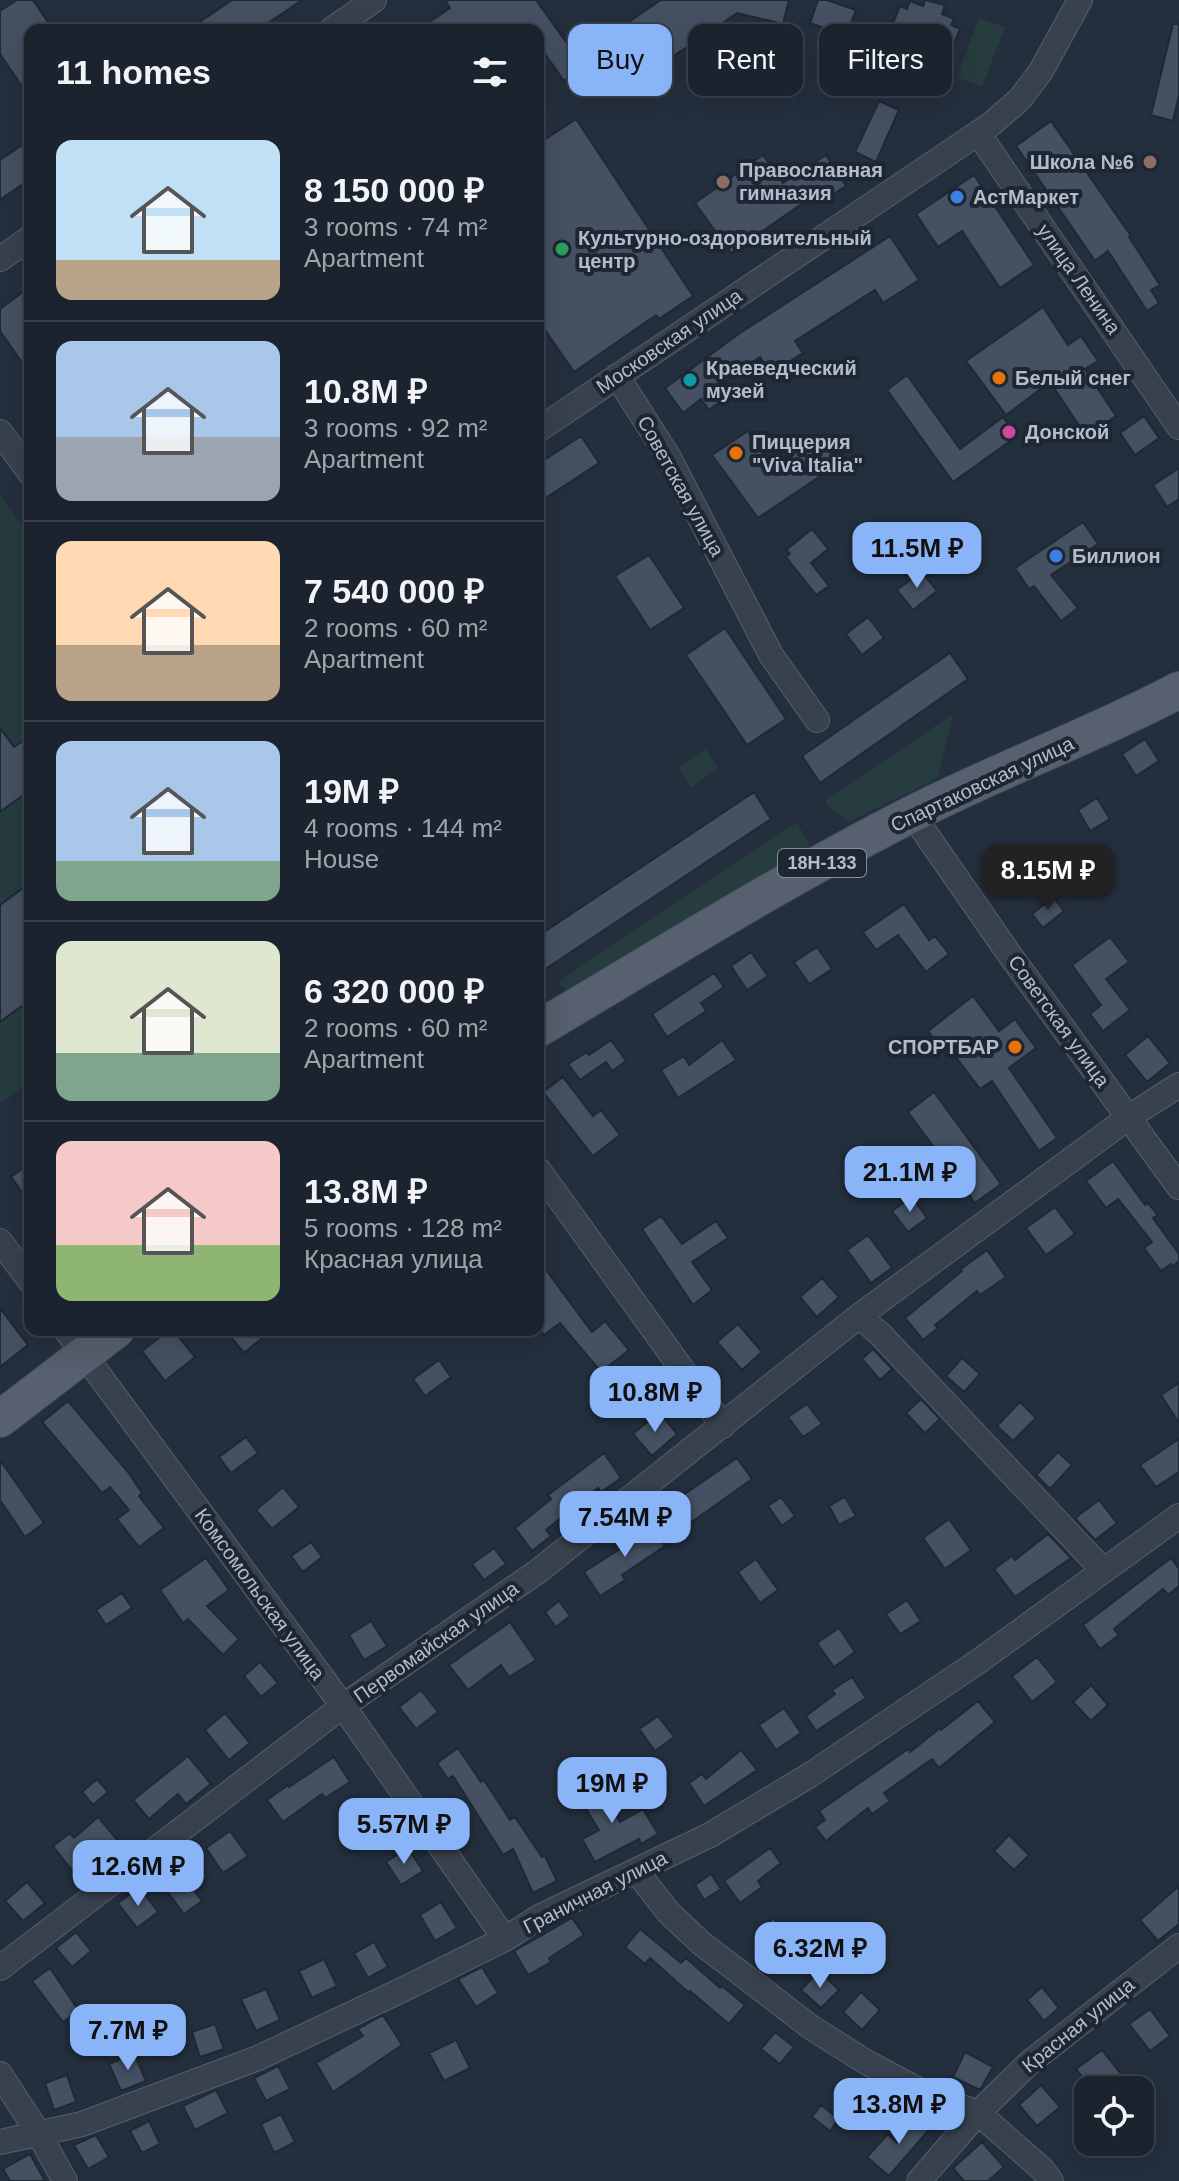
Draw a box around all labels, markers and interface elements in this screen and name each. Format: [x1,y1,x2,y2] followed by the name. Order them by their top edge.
[568,24,672,96] chip: Buy
[688,24,803,96] chip: Rent
[819,24,952,96] chip: Filters
[468,50,512,94] icon: filters
[56,53,211,91] text: 11 homes
[1030,151,1134,173] place label: Школа №6
[1141,153,1159,171] marker: Школа №6
[739,159,883,204] place label: Православная гимназия
[304,171,485,209] text: 8 150 000 ₽
[120,172,216,268] icon: home
[714,173,732,191] marker: Православная гимназия
[973,186,1079,208] place label: АстМаркет
[948,188,966,206] marker: АстМаркет
[304,212,488,242] text: 3 rooms · 74 m²
[1033,220,1126,339] street label: улица Ленина
[578,227,872,272] place label: Культурно-оздоровительный центр
[553,240,571,258] marker: Культурно-оздоровительный центр
[304,243,424,273] text: Apartment
[592,284,746,398] street label: Московская улица
[706,357,857,402] place label: Краеведческий музей
[1015,367,1131,389] place label: Белый снег
[990,369,1008,387] marker: Белый снег
[681,371,699,389] marker: Краеведческий музей
[304,372,428,410] text: 10.8M ₽
[120,373,216,469] icon: home
[633,412,729,561] street label: Советская улица
[304,413,488,443] text: 3 rooms · 92 m²
[1025,421,1109,443] place label: Донской
[1000,423,1018,441] marker: Донской
[752,431,863,476] place label: Пиццерия "Viva Italia"
[304,444,424,474] text: Apartment
[727,444,745,462] marker: Пиццерия "Viva Italia"
[843,522,991,590] pin: 11.5M ₽
[870,533,964,563] text: 11.5M ₽
[1072,545,1161,567] place label: Биллион
[1047,547,1065,565] marker: Биллион
[304,572,485,610] text: 7 540 000 ₽
[120,573,216,669] icon: home
[304,613,488,643] text: 2 rooms · 60 m²
[304,644,424,674] text: Apartment
[887,732,1078,836] street label: Спартаковская улица
[304,772,399,810] text: 19M ₽
[120,773,216,869] icon: home
[304,813,502,843] text: 4 rooms · 144 m²
[304,844,379,874] text: House
[974,844,1122,912] pin: 8.15M ₽
[778,849,866,877] road number: 18Н-133
[1001,855,1095,885] text: 8.15M ₽
[1004,951,1115,1092] street label: Советская улица
[304,972,485,1010] text: 6 320 000 ₽
[120,973,216,1069] icon: home
[304,1013,488,1043] text: 2 rooms · 60 m²
[888,1036,999,1058] place label: СПОРТБАР
[1006,1038,1024,1056] marker: СПОРТБАР
[304,1044,424,1074] text: Apartment
[836,1146,984,1214] pin: 21.1M ₽
[863,1157,957,1187] text: 21.1M ₽
[304,1172,428,1210] text: 13.8M ₽
[120,1173,216,1269] icon: home
[304,1213,502,1243] text: 5 rooms · 128 m²
[304,1244,483,1274] text: Красная улица
[581,1366,729,1434] pin: 10.8M ₽
[608,1377,702,1407] text: 10.8M ₽
[551,1491,699,1559] pin: 7.54M ₽
[578,1502,672,1532] text: 7.54M ₽
[191,1504,330,1685] street label: Комсомольская улица
[349,1576,523,1707] street label: Первомайская улица
[556,1757,668,1825] pin: 19M ₽
[576,1768,648,1798] text: 19M ₽
[330,1798,478,1866] pin: 5.57M ₽
[357,1809,451,1839] text: 5.57M ₽
[64,1840,212,1908] pin: 12.6M ₽
[520,1846,671,1938] street label: Граничная улица
[91,1851,185,1881] text: 12.6M ₽
[746,1922,894,1990] pin: 6.32M ₽
[773,1933,867,1963] text: 6.32M ₽
[1018,1973,1139,2077] street label: Красная улица
[63,2004,193,2072] pin: 7.7M ₽
[88,2015,168,2045] text: 7.7M ₽
[1074,2076,1154,2156] map controls
[1074,2076,1154,2156] button: locate
[825,2078,973,2146] pin: 13.8M ₽
[852,2089,946,2119] text: 13.8M ₽

